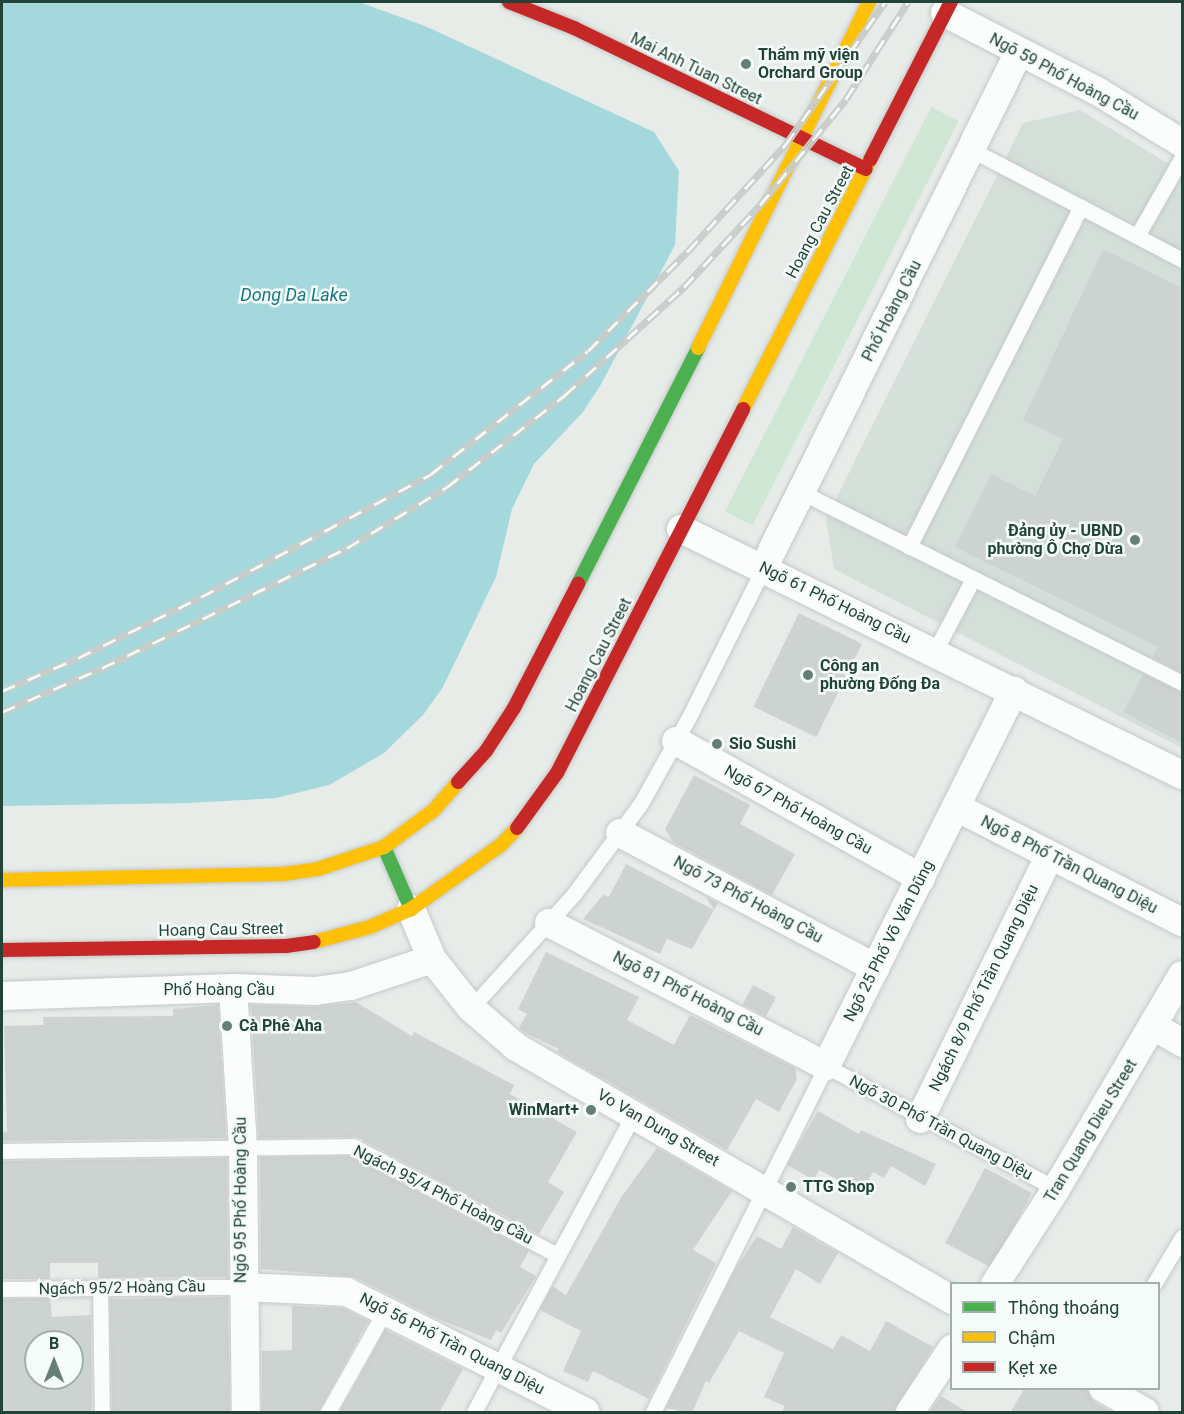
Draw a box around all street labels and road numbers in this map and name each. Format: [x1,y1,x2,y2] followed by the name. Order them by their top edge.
[627,29,765,109] street label: Mai Anh Tuan Street
[986,29,1142,125] street label: Ngõ 59 Phố Hoàng Cầu
[782,162,858,282] street label: Hoang Cau Street
[858,257,926,365] street label: Phố Hoàng Cầu
[756,558,914,648] street label: Ngõ 61 Phố Hoàng Cầu
[562,595,636,715] street label: Hoang Cau Street
[721,761,875,859] street label: Ngõ 67 Phố Hoàng Cầu
[977,812,1161,918] street label: Ngõ 8 Phố Trần Quang Diệu
[670,852,826,948] street label: Ngõ 73 Phố Hoàng Cầu
[840,857,938,1025] street label: Ngõ 25 Phố Võ Văn Dũng
[925,881,1043,1095] street label: Ngách 8/9 Phố Trần Quang Diệu
[158,919,284,941] street label: Hoang Cau Street
[610,948,766,1040] street label: Ngõ 81 Phố Hoàng Cầu
[164,980,274,1000] street label: Phố Hoàng Cầu
[1041,1056,1141,1206] street label: Tran Quang Dieu Street
[846,1071,1036,1185] street label: Ngõ 30 Phố Trần Quang Diệu
[594,1085,722,1171] street label: Vo Van Dung Street
[231,1117,251,1283] street label: Ngõ 95 Phố Hoàng Cầu
[350,1141,536,1249] street label: Ngách 95/4 Phố Hoàng Cầu
[38,1277,206,1299] street label: Ngách 95/2 Hoàng Cầu
[356,1289,548,1399] street label: Ngõ 56 Phố Trần Quang Diệu

